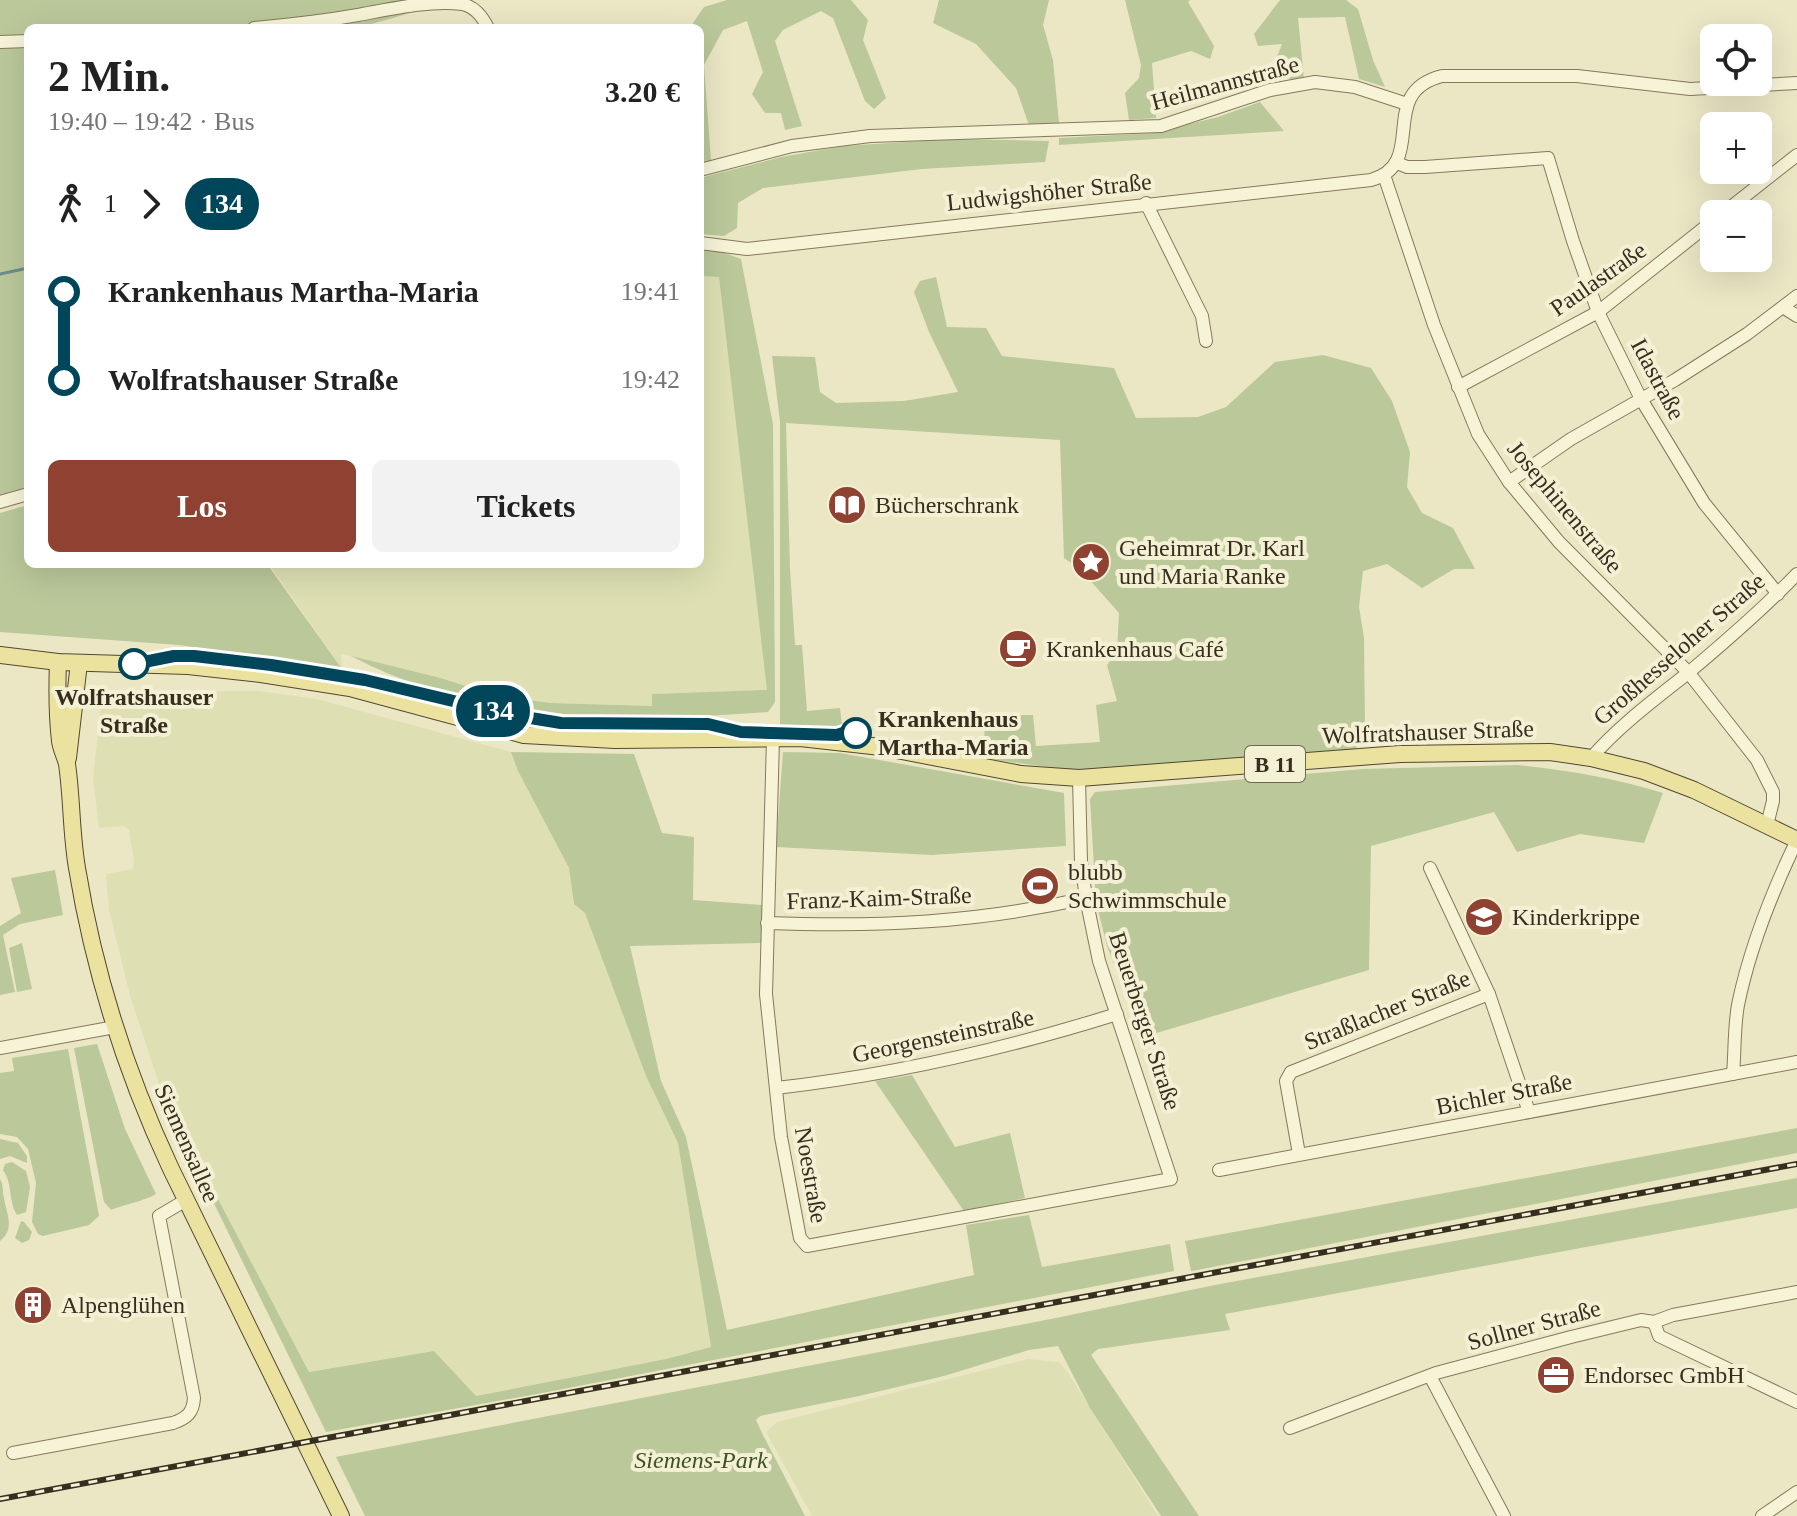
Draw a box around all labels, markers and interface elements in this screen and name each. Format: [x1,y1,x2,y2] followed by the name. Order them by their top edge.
[1700,24,1772,272] map controls
[1700,24,1772,96] button: locate
[1148,51,1302,115] street label: Heilmannstraße
[48,52,170,101] text: 2 Min.
[605,75,680,108] text: 3.20 €
[48,107,255,136] text: 19:40 – 19:42 · Bus
[1700,112,1772,184] button: +
[945,168,1153,216] street label: Ludwigshöher Straße
[48,182,92,226] icon: walk
[129,182,173,226] icon: forward
[201,188,243,219] text: 134
[104,189,117,218] text: 1
[1700,200,1772,272] button: −
[1545,237,1651,321] street label: Paulastraße
[108,275,479,308] text: Krankenhaus Martha-Maria
[621,277,680,306] text: 19:41
[1626,334,1690,424] street label: Idastraße
[108,363,398,396] text: Wolfratshauser Straße
[621,365,680,394] text: 19:42
[1502,436,1628,578] street label: Josephinenstraße
[48,460,356,552] button: Los
[372,460,680,552] button: Tickets
[826,484,868,526] library icon: Bücherschrank
[875,492,1019,518] place label: Bücherschrank
[1119,535,1305,589] place label: Geheimrat Dr. Karl und Maria Ranke
[1070,541,1112,583] place icon: Geheimrat Dr. Karl und Maria Ranke
[1588,568,1770,730] street label: Großhesseloher Straße
[997,628,1039,670] cafe icon: Krankenhaus Café
[1046,636,1224,662] place label: Krankenhaus Café
[119,649,149,679] marker: Wolfratshauser Straße
[55,684,214,738] place label: Wolfratshauser Straße
[447,685,539,737] line badge: 134
[472,695,514,726] text: 134
[878,706,1029,760] place label: Krankenhaus Martha-Maria
[1322,715,1534,749] street label: Wolfratshauser Straße
[841,718,871,748] marker: Krankenhaus Martha-Maria
[1245,746,1305,782] road number: B 11
[1068,859,1227,913] place label: blubb Schwimmschule
[1019,865,1061,907] sports icon: blubb Schwimmschule
[786,882,972,914] street label: Franz-Kaim-Straße
[1463,896,1505,938] school or university icon: Kinderkrippe
[1512,904,1640,930] place label: Kinderkrippe
[1104,929,1186,1113] street label: Beuerberger Straße
[1300,965,1474,1055] street label: Straßlacher Straße
[850,1004,1036,1068] street label: Georgensteinstraße
[1434,1068,1574,1120] street label: Bichler Straße
[149,1080,225,1206] street label: Siemensallee
[790,1125,832,1225] street label: Noestraße
[12,1284,54,1326] building icon: Alpenglühen
[61,1292,185,1318] place label: Alpenglühen
[1465,1295,1603,1355] street label: Sollner Straße
[1535,1354,1577,1396] office icon: Endorsec GmbH
[1584,1362,1745,1388] place label: Endorsec GmbH
[634,1447,768,1473] park label: Siemens-Park

